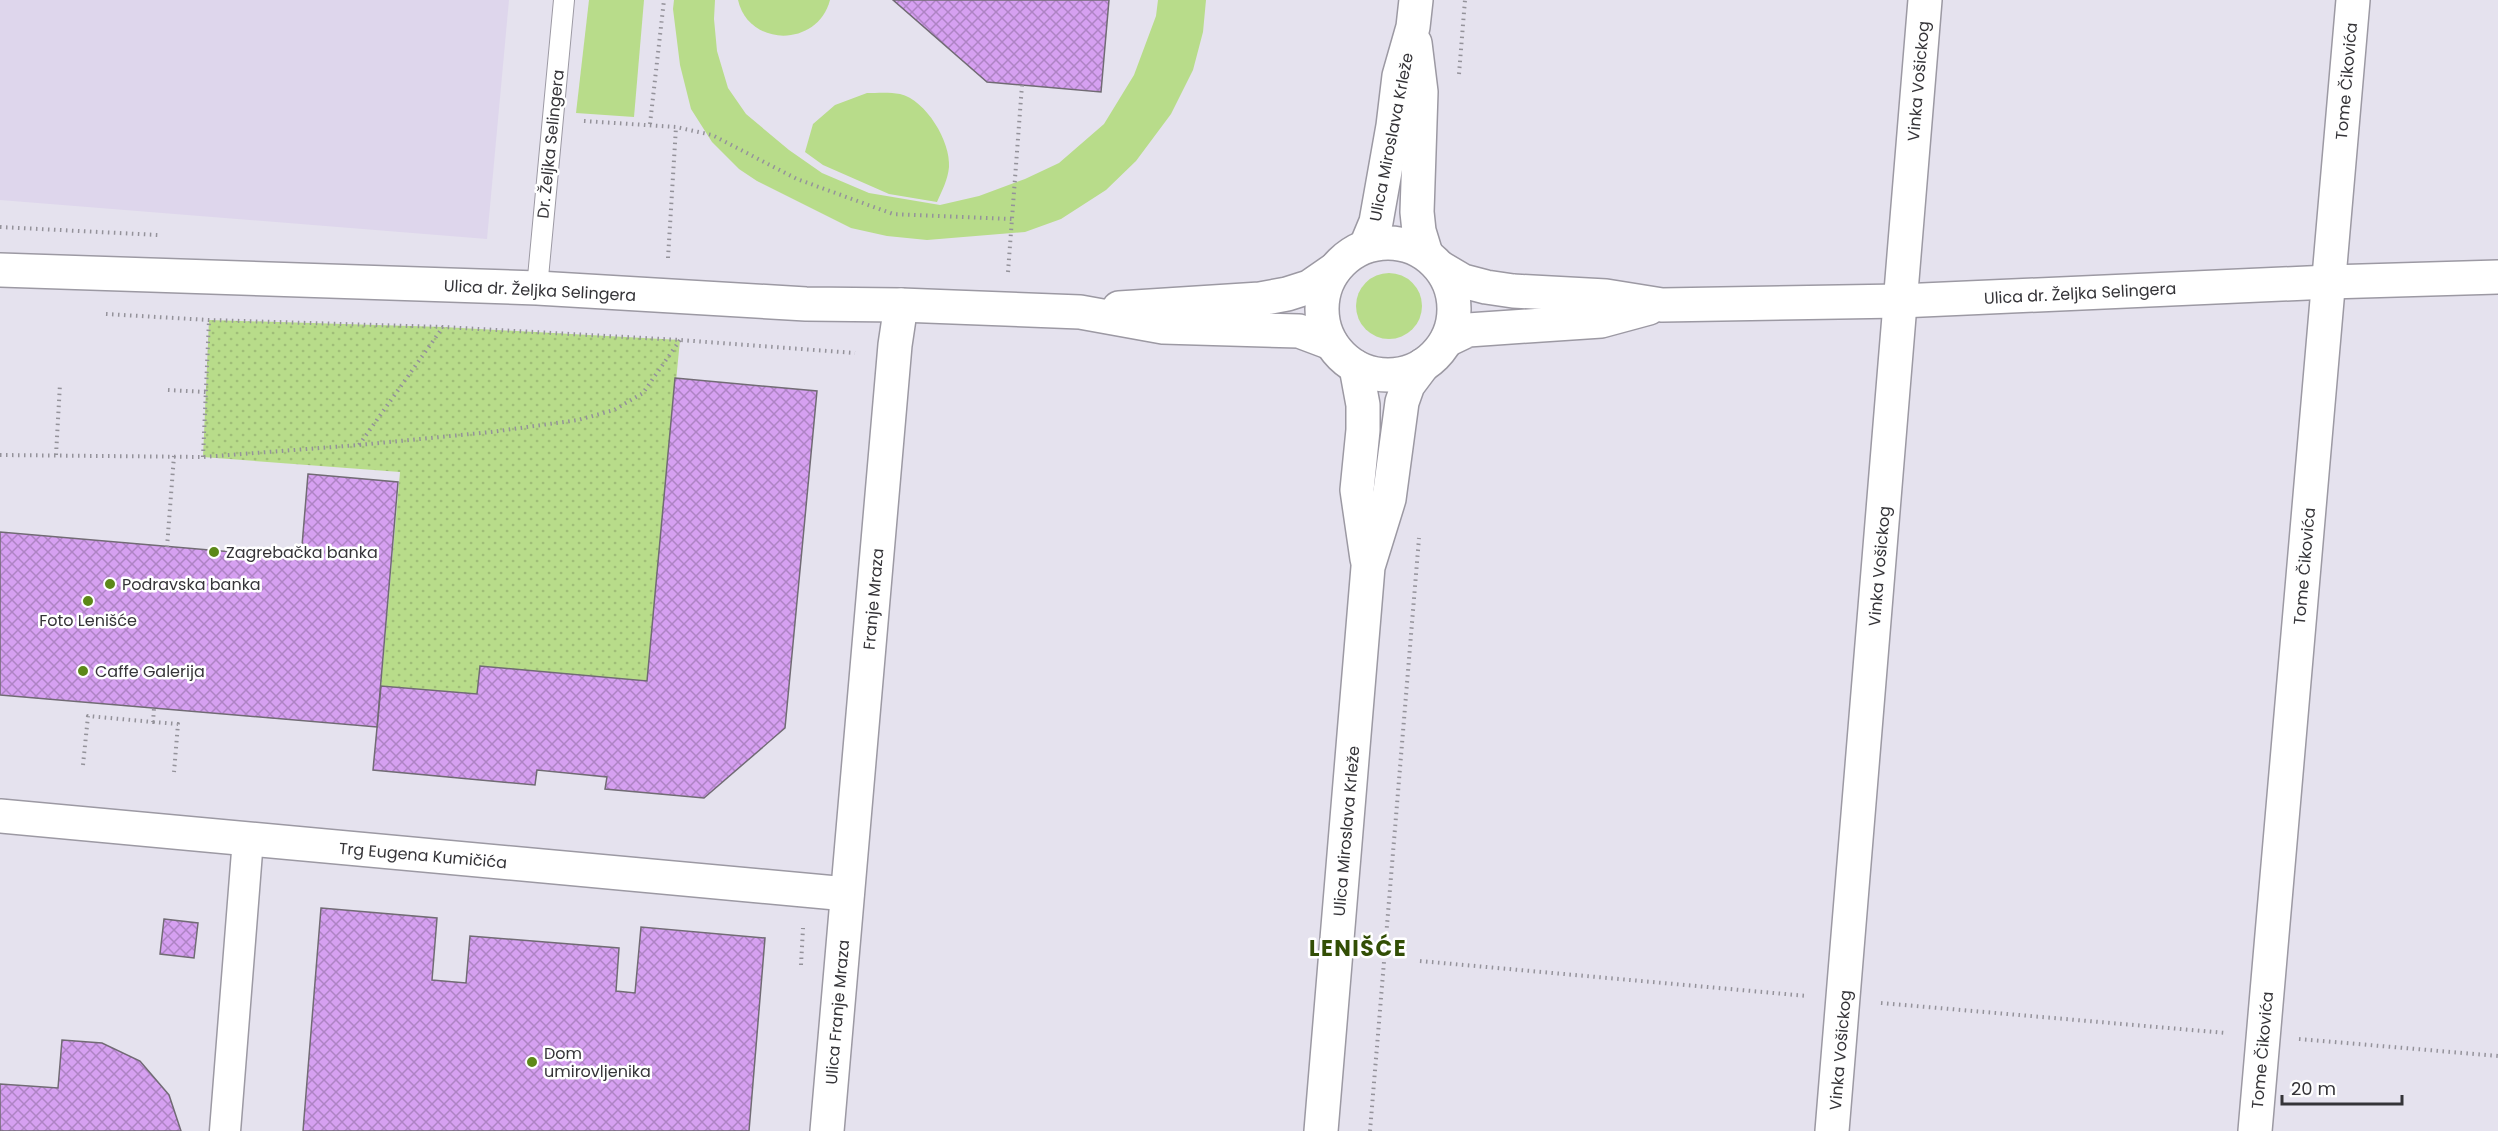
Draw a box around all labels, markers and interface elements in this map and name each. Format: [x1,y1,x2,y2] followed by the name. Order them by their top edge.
[1902,20,1935,142] street label: Vinka Vošickog
[2330,21,2363,141] street label: Tome Čikovića
[1364,51,1419,223] street label: Ulica Miroslava Krleže
[531,68,570,220] street label: Dr. Željka Selingera
[443,274,637,307] street label: Ulica dr. Željka Selingera
[1983,277,2177,310] street label: Ulica dr. Željka Selingera
[1863,505,1896,627] street label: Vinka Vošickog
[2288,506,2321,626] street label: Tome Čikovića
[226,541,378,564] place label: Zagrebačka banka
[207,545,221,559] marker: Zagrebačka banka
[858,547,889,651] street label: Franje Mraza
[122,573,261,596] place label: Podravska banka
[103,577,117,591] marker: Podravska banka
[81,594,95,608] marker: Foto Lenišće
[39,609,137,632] place label: Foto Lenišće
[95,660,205,683] place label: Caffe Galerija
[76,664,90,678] marker: Caffe Galerija
[1328,745,1365,917] street label: Ulica Miroslava Krleže
[338,837,508,874] street label: Trg Eugena Kumičića
[1309,933,1407,964] district label: LENIŠĆE
[820,939,855,1085] street label: Ulica Franje Mraza
[1824,989,1857,1111] street label: Vinka Vošickog
[2246,990,2279,1110] street label: Tome Čikovića
[544,1042,651,1083] place label: Dom umirovljenika
[525,1055,539,1069] marker: Dom umirovljenika
[2282,1068,2402,1106] scale bar
[2291,1076,2336,1101] text: 20 m

